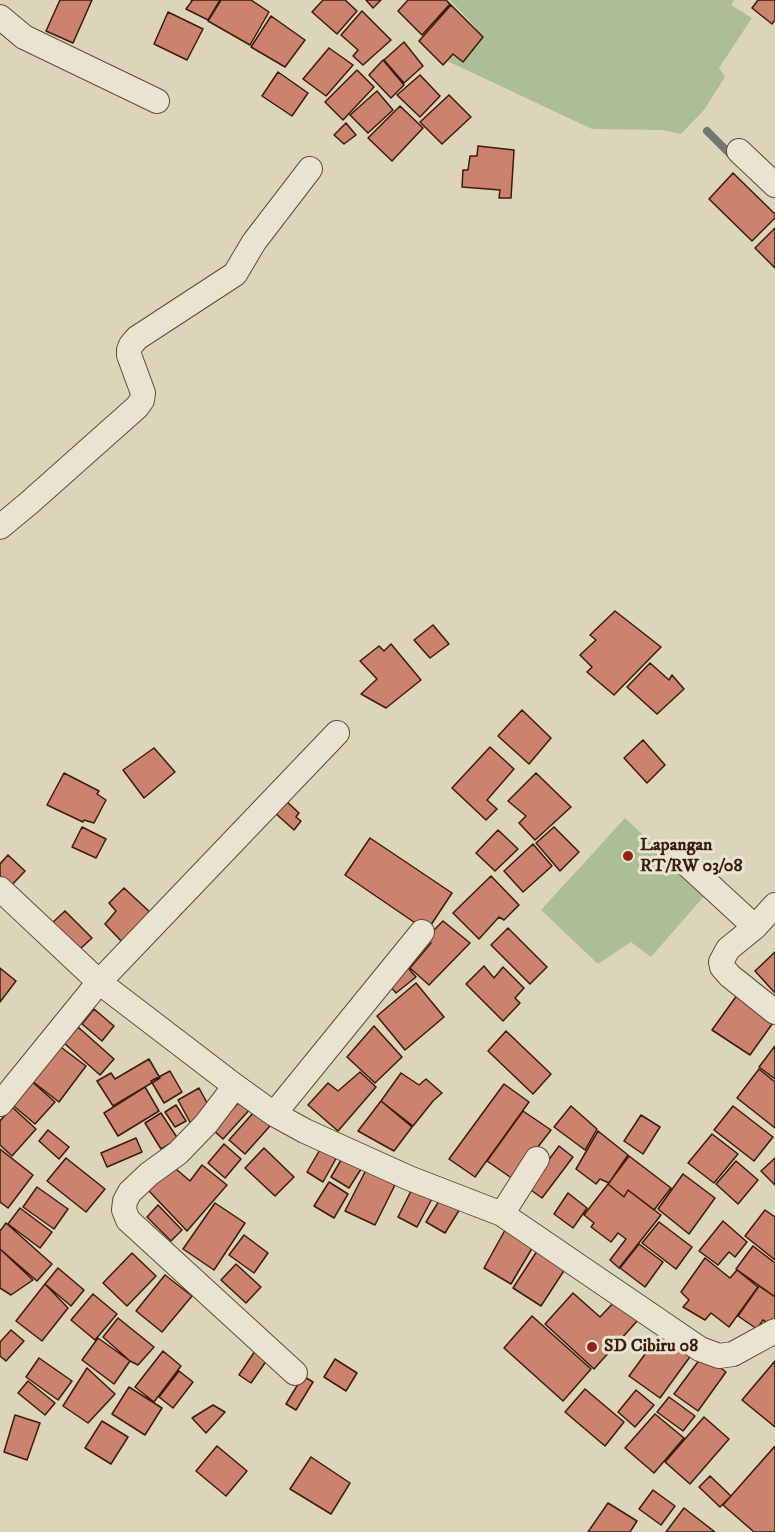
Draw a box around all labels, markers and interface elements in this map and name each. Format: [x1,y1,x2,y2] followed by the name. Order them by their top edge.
[640,835,742,878] place label: Lapangan RT/RW 03/08
[621,849,635,863] marker: Lapangan RT/RW 03/08
[604,1336,698,1358] place label: SD Cibiru 08
[585,1340,599,1354] marker: SD Cibiru 08

